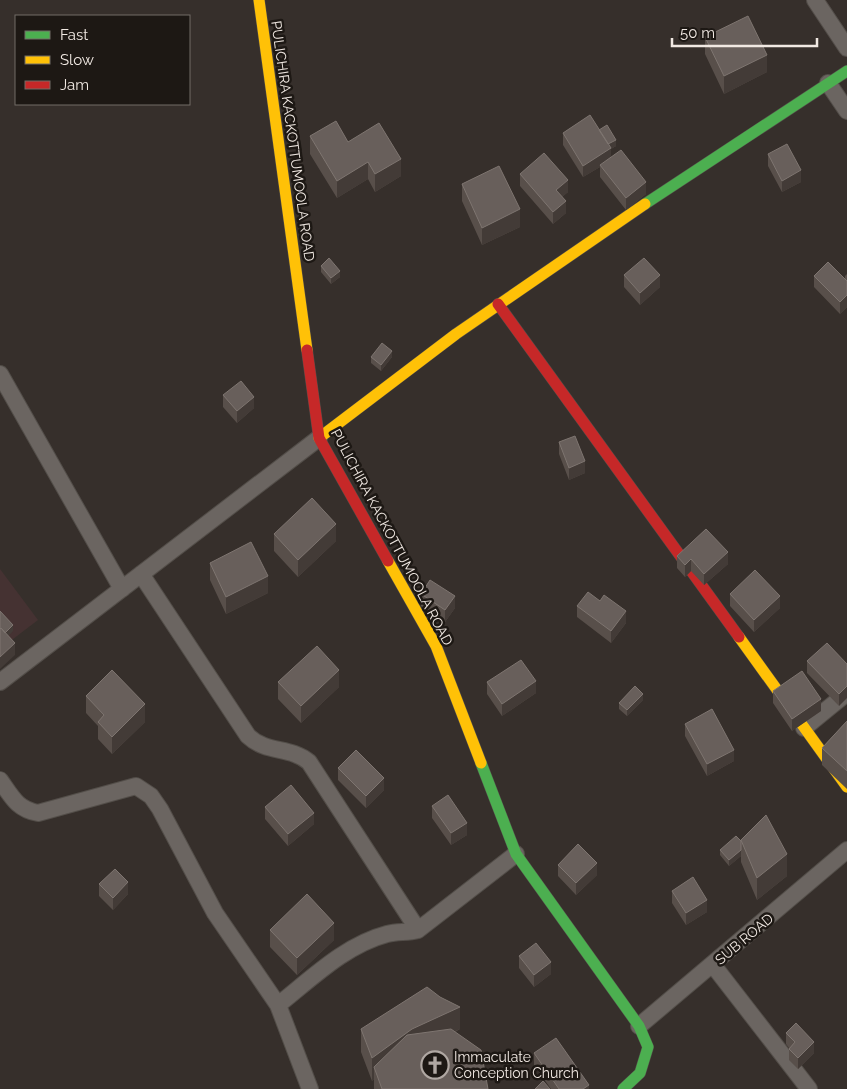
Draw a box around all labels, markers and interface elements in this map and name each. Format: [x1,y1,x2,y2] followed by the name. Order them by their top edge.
[15,15,190,105] legend
[672,15,817,47] scale bar
[268,20,318,262] street label: PULICHIRA KACKOTTUMOOLA ROAD
[680,24,715,42] text: 50 m
[60,26,88,44] text: Fast
[60,51,94,69] text: Slow
[60,76,89,94] text: Jam
[328,426,456,648] street label: PULICHIRA KACKOTTUMOOLA ROAD
[712,910,776,968] street label: SUB ROAD
[454,1049,579,1081] place label: Immaculate Conception Church
[420,1050,450,1080] church icon: Immaculate Conception Church

